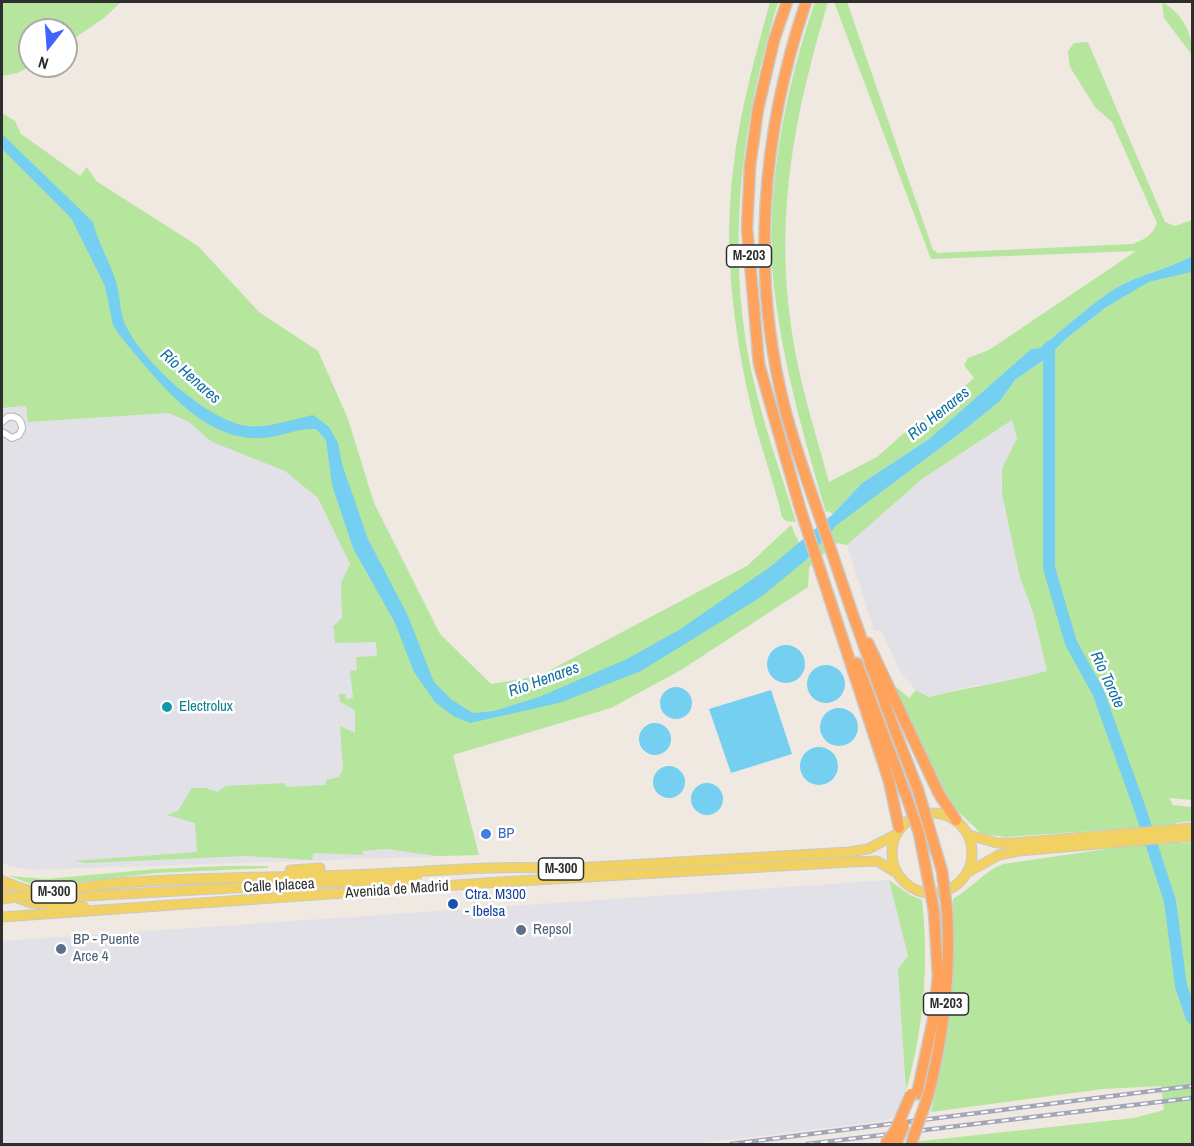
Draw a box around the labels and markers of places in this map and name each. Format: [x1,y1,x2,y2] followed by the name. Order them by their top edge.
[179,698,233,716] place label: Electrolux
[160,700,174,714] marker: Electrolux
[498,825,514,843] place label: BP
[479,827,493,841] marker: BP
[465,886,526,921] place label: Ctra. M300 - Ibelsa
[446,897,460,911] marker: Ctra. M300 - Ibelsa
[533,921,571,939] place label: Repsol
[514,923,528,937] marker: Repsol
[73,931,139,966] place label: BP - Puente Arce 4
[54,942,68,956] marker: BP - Puente Arce 4

